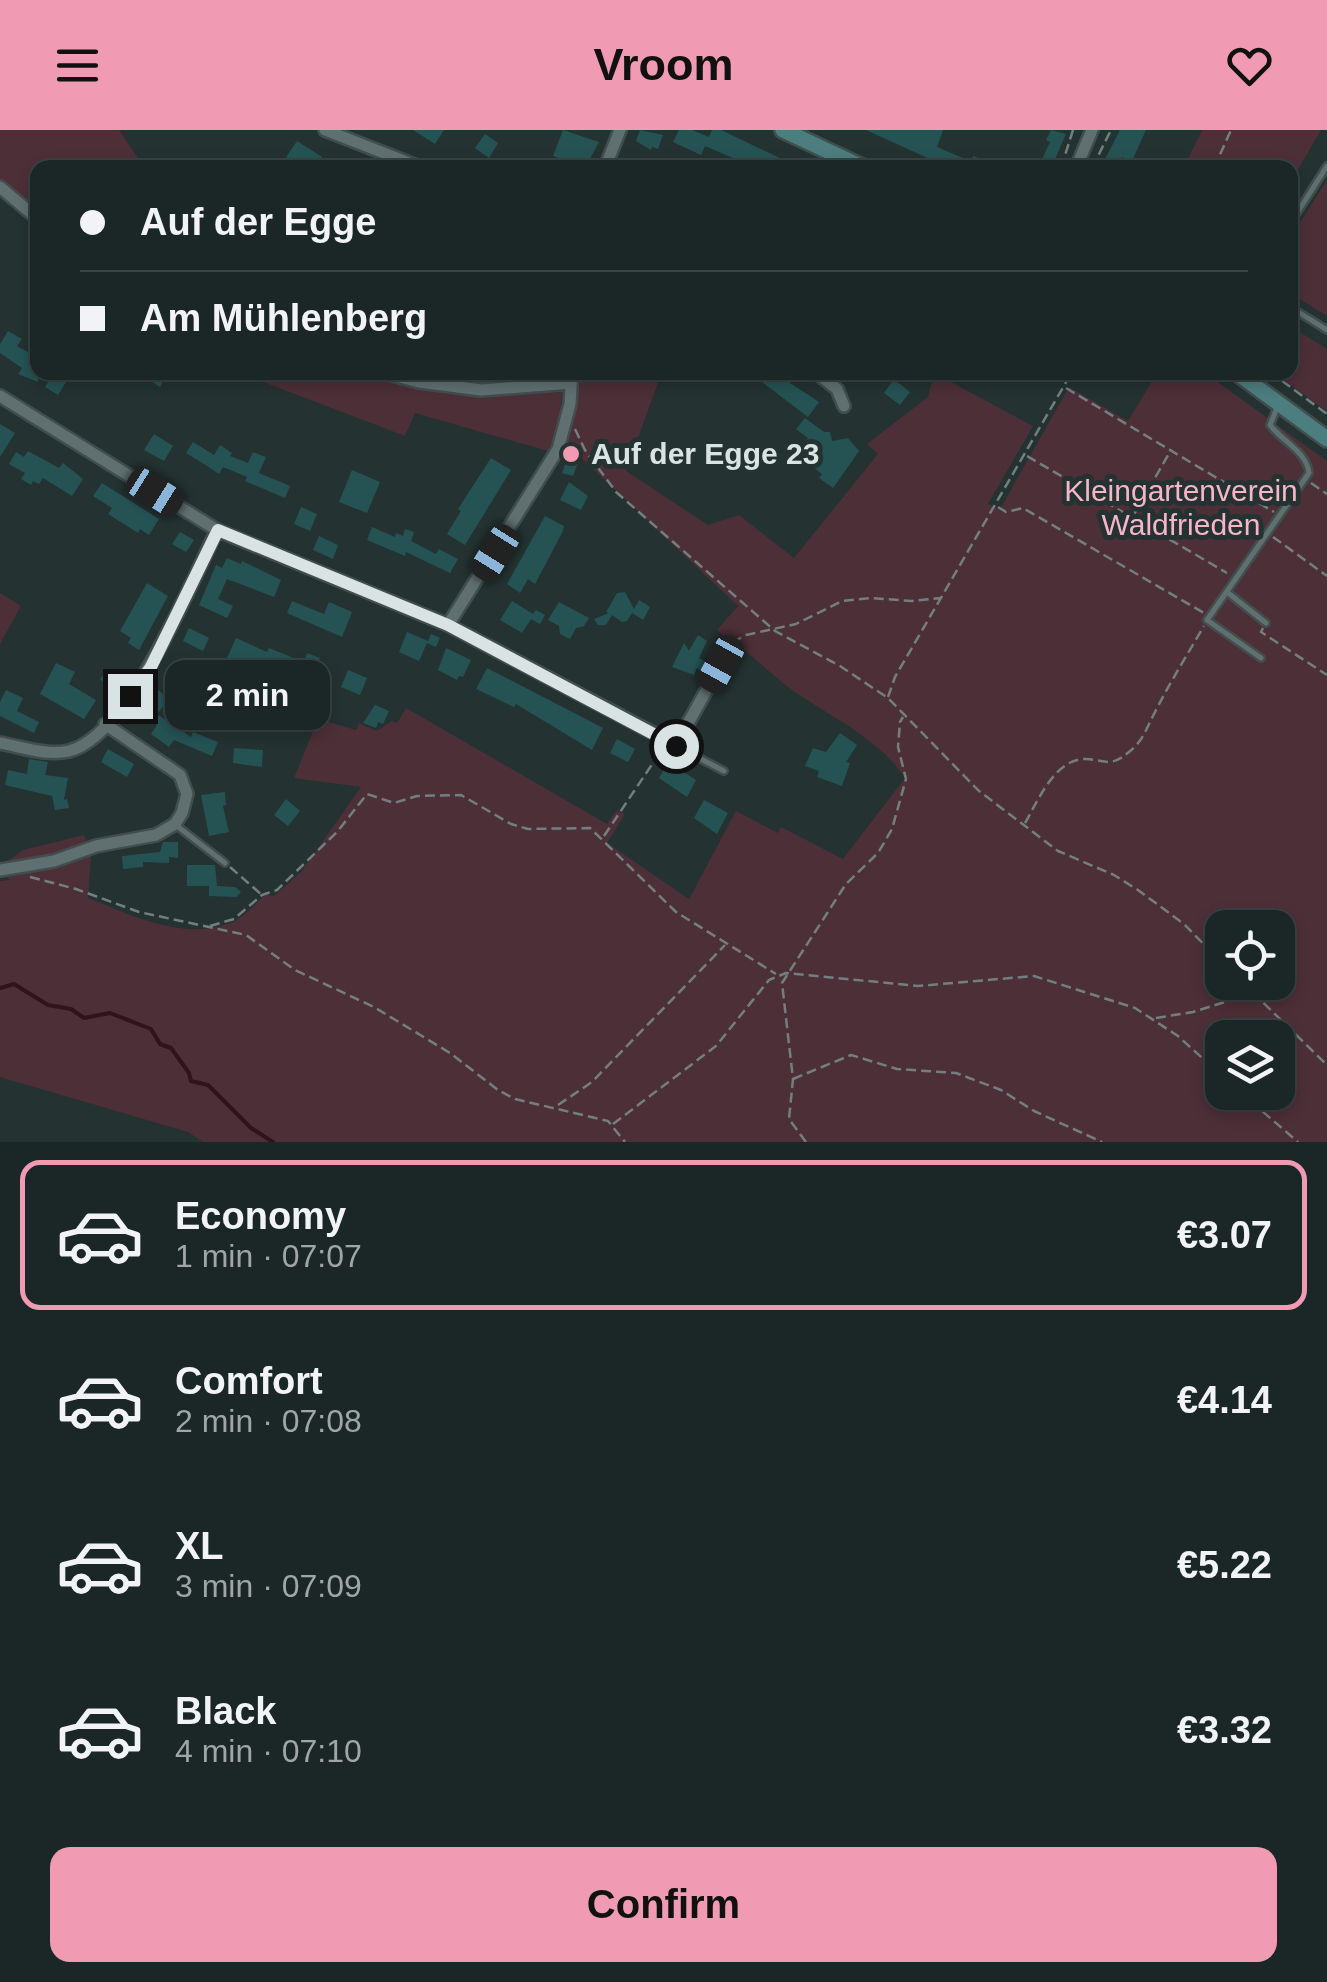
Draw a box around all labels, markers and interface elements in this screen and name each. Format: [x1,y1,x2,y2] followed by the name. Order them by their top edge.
[50,38,105,93] icon: menu
[1222,38,1277,93] icon: heart
[593,39,734,90] text: Vroom
[140,201,376,243] text: Auf der Egge
[140,297,427,339] text: Am Mühlenberg
[591,437,819,470] place label: Auf der Egge 23
[560,443,582,465] marker: Auf der Egge 23
[122,463,188,521] car
[1064,474,1298,541] park label: Kleingartenverein Waldfrieden
[466,520,524,586] car
[693,630,749,698] car
[165,661,330,731] callout: 2 min
[108,674,153,719] route end
[206,677,289,713] text: 2 min
[654,724,699,769] route start
[1205,910,1295,1110] map controls
[1205,910,1295,1000] button: locate
[1205,1020,1295,1110] button: layers
[55,1190,145,1280] icon: car
[175,1195,346,1237] text: Economy
[1177,1214,1272,1256] text: €3.07
[175,1238,362,1274] text: 1 min · 07:07
[55,1355,145,1445] icon: car
[175,1360,323,1402] text: Comfort
[1177,1379,1272,1421] text: €4.14
[175,1403,362,1439] text: 2 min · 07:08
[55,1520,145,1610] icon: car
[175,1525,224,1567] text: XL
[1177,1544,1272,1586] text: €5.22
[175,1568,362,1604] text: 3 min · 07:09
[55,1685,145,1775] icon: car
[175,1690,276,1732] text: Black
[1177,1709,1272,1751] text: €3.32
[175,1733,362,1769] text: 4 min · 07:10
[50,1847,1277,1962] button: Confirm

